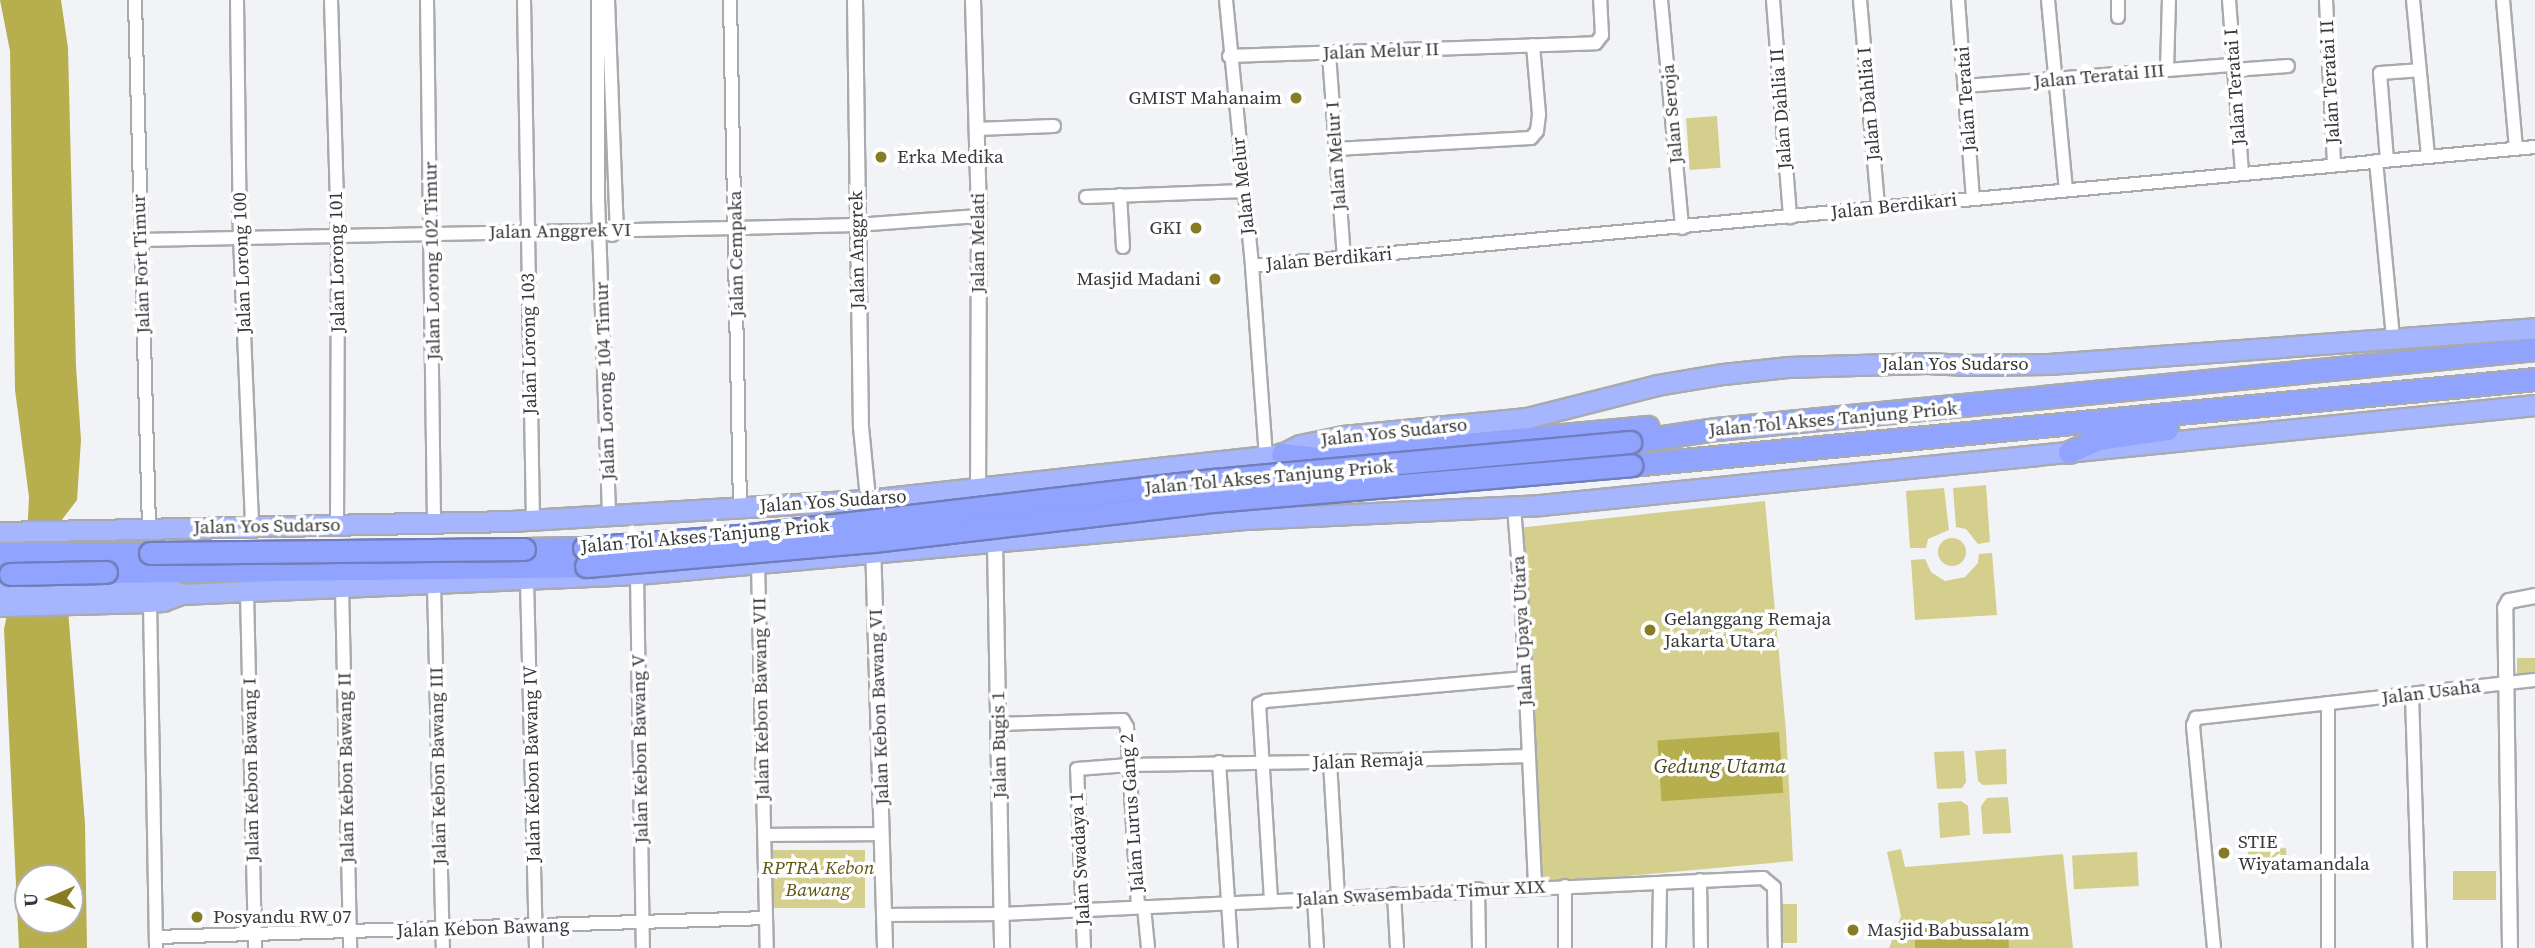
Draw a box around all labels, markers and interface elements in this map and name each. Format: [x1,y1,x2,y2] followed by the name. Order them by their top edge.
[2315,19,2345,145] street label: Jalan Teratai II
[2220,28,2250,146] street label: Jalan Teratai I
[1322,38,1440,64] street label: Jalan Melur II
[1951,45,1981,153] street label: Jalan Teratai
[1853,46,1885,162] street label: Jalan Dahlia I
[1765,48,1797,170] street label: Jalan Dahlia II
[2032,59,2166,93] street label: Jalan Teratai III
[1656,63,1688,165] street label: Jalan Seroja
[1128,87,1282,109] place label: GMIST Mahanaim
[1288,90,1304,106] marker: GMIST Mahanaim
[1321,101,1351,211] street label: Jalan Melur I
[1227,136,1259,236] street label: Jalan Melur
[897,146,1004,168] place label: Erka Medika
[871,147,891,167] marker: Erka Medika
[419,161,445,361] street label: Jalan Lorong 102 Timur
[1830,188,1958,224] street label: Jalan Berdikari
[845,190,869,310] street label: Jalan Anggrek
[324,191,350,333] street label: Jalan Lorong 101
[723,191,749,317] street label: Jalan Cempaka
[228,192,256,334] street label: Jalan Lorong 100
[967,193,989,293] street label: Jalan Melati
[127,194,155,334] street label: Jalan Fort Timur
[1150,217,1182,239] place label: GKI
[488,218,632,244] street label: Jalan Anggrek VI
[1188,220,1204,236] marker: GKI
[1265,242,1393,276] street label: Jalan Berdikari
[1076,268,1201,290] place label: Masjid Madani
[1207,271,1223,287] marker: Masjid Madani
[516,273,542,415] street label: Jalan Lorong 103
[590,281,620,481] street label: Jalan Lorong 104 Timur
[1881,353,2029,375] street label: Jalan Yos Sudarso
[1707,397,1959,441] street label: Jalan Tol Akses Tanjung Priok
[1319,413,1469,451] street label: Jalan Yos Sudarso
[1143,455,1395,499] street label: Jalan Tol Akses Tanjung Priok
[758,484,908,518] street label: Jalan Yos Sudarso
[193,513,341,539] street label: Jalan Yos Sudarso
[579,514,831,558] street label: Jalan Tol Akses Tanjung Priok
[1507,555,1537,707] street label: Jalan Upaya Utara
[748,597,774,801] street label: Jalan Kebon Bawang VII
[864,608,894,806] street label: Jalan Kebon Bawang VI
[1664,608,1831,652] place label: Gelanggang Remaja Jakarta Utara
[1642,622,1658,638] marker: Gelanggang Remaja Jakarta Utara
[627,654,653,844] street label: Jalan Kebon Bawang V
[519,665,545,863] street label: Jalan Kebon Bawang IV
[425,667,451,865] street label: Jalan Kebon Bawang III
[333,672,359,864] street label: Jalan Kebon Bawang II
[2380,675,2482,709] street label: Jalan Usaha
[238,678,264,862] street label: Jalan Kebon Bawang I
[987,691,1011,799] street label: Jalan Bugis 1
[1115,733,1149,893] street label: Jalan Lurus Gang 2
[1312,748,1424,774] street label: Jalan Remaja
[1654,753,1786,779] water label: Gedung Utama
[1065,792,1095,926] street label: Jalan Swadaya 1
[2238,831,2370,875] place label: STIE Wiyatamandala
[2216,845,2232,861] marker: STIE Wiyatamandala
[762,857,874,901] park label: RPTRA Kebon Bawang
[14,864,84,934] north arrow
[1295,875,1547,911] street label: Jalan Swasembada Timur XIX
[17,892,43,908] text: U
[213,906,352,928] place label: Posyandu RW 07
[187,907,207,927] marker: Posyandu RW 07
[396,914,570,942] street label: Jalan Kebon Bawang
[1867,919,2030,941] place label: Masjid Babussalam
[1845,922,1861,938] marker: Masjid Babussalam

